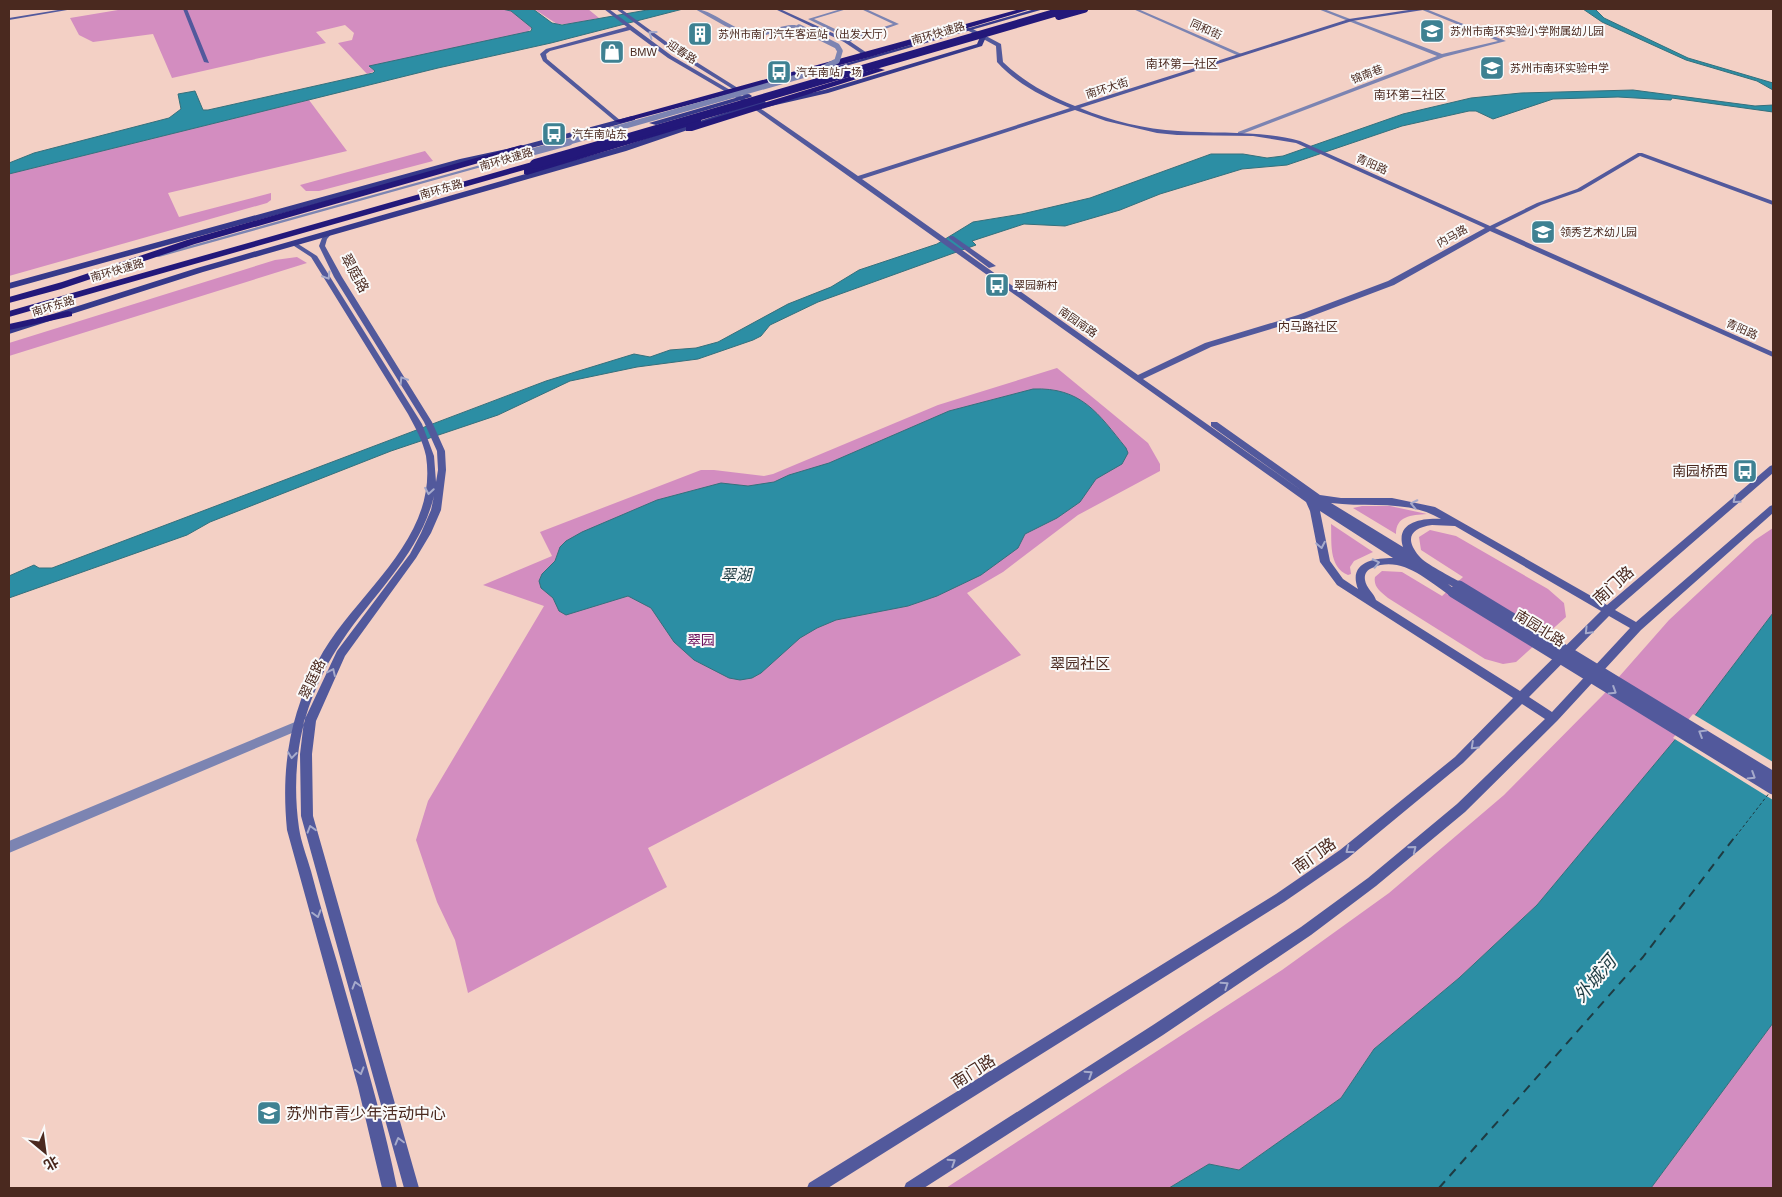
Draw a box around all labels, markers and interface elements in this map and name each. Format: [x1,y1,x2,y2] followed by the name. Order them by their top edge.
[1188,17,1224,41] street label: 同和街
[1419,18,1445,44] school or university icon: 苏州市南环实验小学附属幼儿园
[910,20,966,46] street label: 南环快速路
[687,21,713,47] building icon: 苏州市南门汽车客运站（出发大厅）
[1450,25,1604,37] place label: 苏州市南环实验小学附属幼儿园
[718,28,894,40] place label: 苏州市南门汽车客运站（出发大厅）
[648,31,658,40] one-way arrow
[665,38,699,66] street label: 迎春路
[599,39,625,65] shop icon: BMW
[630,46,658,58] place label: BMW
[1479,55,1505,81] school or university icon: 苏州市南环实验中学
[1146,57,1218,71] district label: 南环第一社区
[766,59,792,85] bus stop icon: 汽车南站广场
[1349,62,1385,86] street label: 锦南巷
[1510,62,1609,74] place label: 苏州市南环实验中学
[796,66,862,78] place label: 汽车南站广场
[1084,75,1130,101] street label: 南环大街
[1374,88,1446,102] district label: 南环第二社区
[541,121,567,147] bus stop icon: 汽车南站东
[572,128,627,140] place label: 汽车南站东
[478,146,534,172] street label: 南环快速路
[1354,152,1390,176] street label: 青阳路
[418,177,464,201] street label: 南环东路
[1530,219,1556,245] school or university icon: 领秀艺术幼儿园
[1435,223,1469,249] street label: 内马路
[1560,226,1637,238] place label: 领秀艺术幼儿园
[338,251,372,295] street label: 翠庭路
[89,257,145,283] street label: 南环快速路
[320,271,330,280] one-way arrow
[984,272,1010,298] bus stop icon: 翠园新村
[1014,279,1058,291] place label: 翠园新村
[30,294,76,318] street label: 南环东路
[1057,304,1099,340] street label: 南园南路
[1724,317,1760,341] street label: 青阳路
[1278,320,1338,334] district label: 内马路社区
[399,376,409,385] one-way arrow
[1732,458,1758,484] bus stop icon: 南园桥西
[1672,463,1728,479] place label: 南园桥西
[424,488,435,496] one-way arrow
[1733,494,1742,503] one-way arrow
[1410,499,1419,510] one-way arrow
[1315,541,1326,550] one-way arrow
[1372,558,1381,569] one-way arrow
[1590,563,1637,608] street label: 南门路
[721,566,753,583] water label: 翠湖
[1512,606,1568,650] street label: 南园北路
[1585,625,1594,634] one-way arrow
[687,632,715,648] park label: 翠园
[1050,655,1110,672] district label: 翠园社区
[296,657,328,701] street label: 翠庭路
[326,668,336,677] one-way arrow
[1608,684,1617,694] one-way arrow
[1698,730,1707,740] one-way arrow
[1470,740,1479,749] one-way arrow
[287,751,298,759] one-way arrow
[1746,769,1755,779] one-way arrow
[306,825,316,833] one-way arrow
[1290,835,1339,876] street label: 南门路
[1345,844,1355,853] one-way arrow
[1407,846,1416,854] one-way arrow
[311,910,321,918] one-way arrow
[1570,950,1622,1006] water label: 外城河
[351,981,361,989] one-way arrow
[1219,982,1229,991] one-way arrow
[948,1051,998,1091] street label: 南门路
[354,1066,365,1075] one-way arrow
[1083,1071,1093,1080] one-way arrow
[256,1100,282,1126] school or university icon: 苏州市青少年活动中心
[286,1105,446,1122] place label: 苏州市青少年活动中心
[20,1127,70,1177] north arrow
[395,1138,405,1146] one-way arrow
[41,1153,61,1174] text: 北
[947,1159,956,1168] one-way arrow

